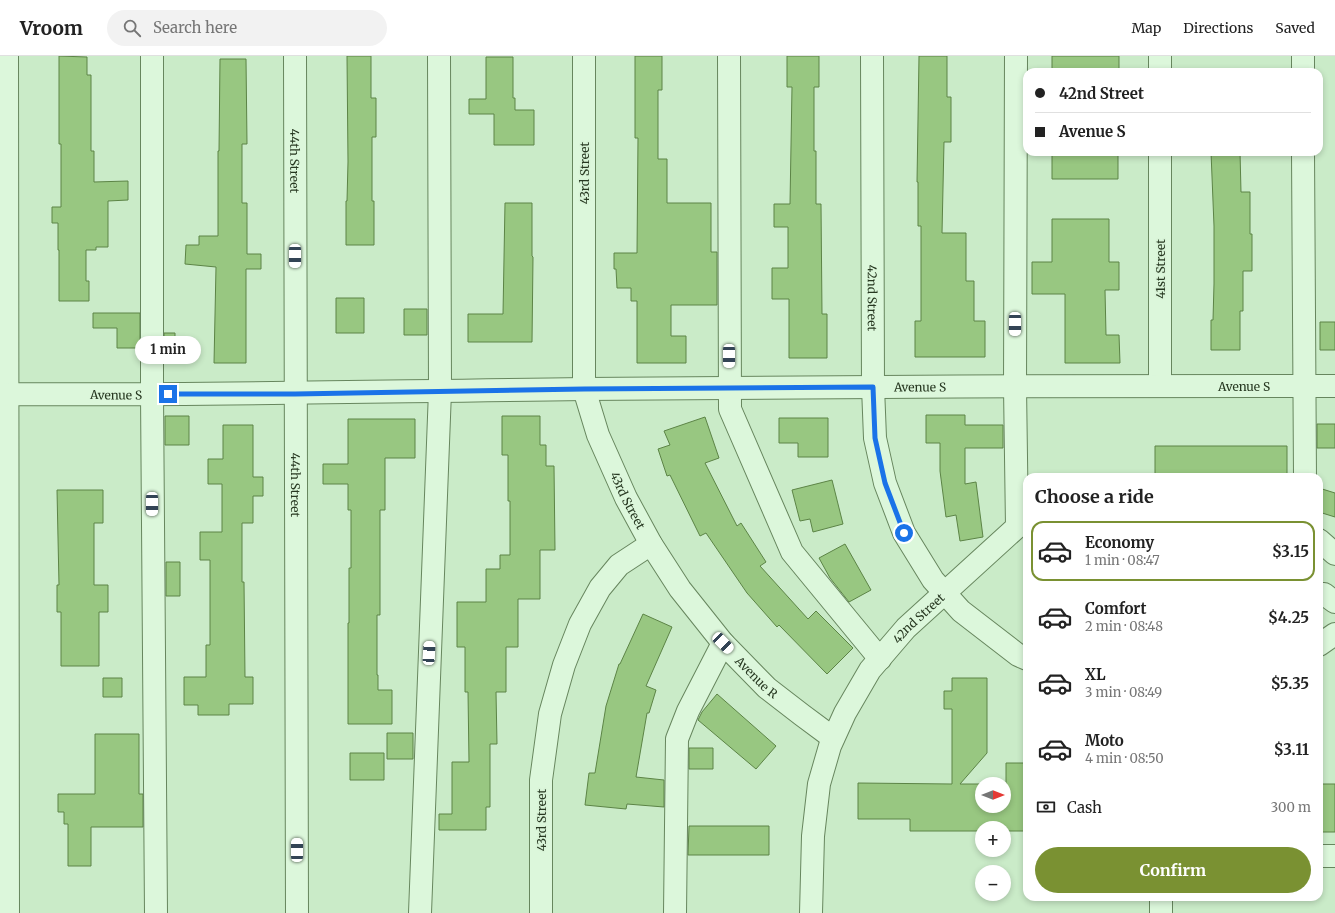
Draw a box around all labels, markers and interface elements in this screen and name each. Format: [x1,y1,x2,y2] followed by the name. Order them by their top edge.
[107,10,387,46] search box
[20,16,83,40] text: Vroom
[121,17,143,39] icon: search
[153,18,237,37] text: Search here
[1131,19,1161,37] text: Map
[1183,19,1253,37] text: Directions
[1275,19,1315,37] text: Saved
[1059,84,1144,103] text: 42nd Street
[1059,122,1126,141] text: Avenue S
[288,129,303,194] street label: 44th Street
[577,141,592,204] street label: 43rd Street
[1153,239,1168,299] street label: 41st Street
[289,244,301,268] car
[865,265,880,331] street label: 42nd Street
[1009,312,1021,336] car
[135,336,201,364] callout: 1 min
[150,341,186,358] text: 1 min
[723,344,735,368] car
[893,379,946,394] street label: Avenue S
[1217,379,1270,394] street label: Avenue S
[159,385,177,403] route end
[89,387,142,402] street label: Avenue S
[288,453,304,518] street label: 44th Street
[608,469,649,532] street label: 43rd Street
[1035,485,1154,508] text: Choose a ride
[146,492,158,516] car
[895,524,913,542] route start
[1037,533,1073,569] icon: car
[1085,533,1154,552] text: Economy
[1272,542,1309,561] text: $3.15
[1085,552,1160,569] text: 1 min · 08:47
[889,589,947,646] street label: 42nd Street
[1037,599,1073,635] icon: car
[1085,599,1146,618] text: Comfort
[1268,608,1309,627] text: $4.25
[1085,618,1163,635] text: 2 min · 08:48
[710,630,736,656] car
[422,641,436,665] car
[732,652,781,702] street label: Avenue R
[1037,665,1073,701] icon: car
[1085,665,1106,684] text: XL
[1271,674,1309,693] text: $5.35
[1085,684,1162,701] text: 3 min · 08:49
[1037,731,1073,767] icon: car
[1085,731,1124,750] text: Moto
[1274,740,1309,759] text: $3.11
[1085,750,1164,767] text: 4 min · 08:50
[975,777,1011,813] north arrow
[975,777,1011,901] map controls
[534,788,549,851] street label: 43rd Street
[1035,796,1057,818] icon: cash
[1067,798,1102,817] text: Cash
[1271,799,1311,816] text: 300 m
[975,821,1011,857] button: +
[291,838,303,862] car
[1035,847,1311,893] button: Confirm
[975,865,1011,901] button: −

